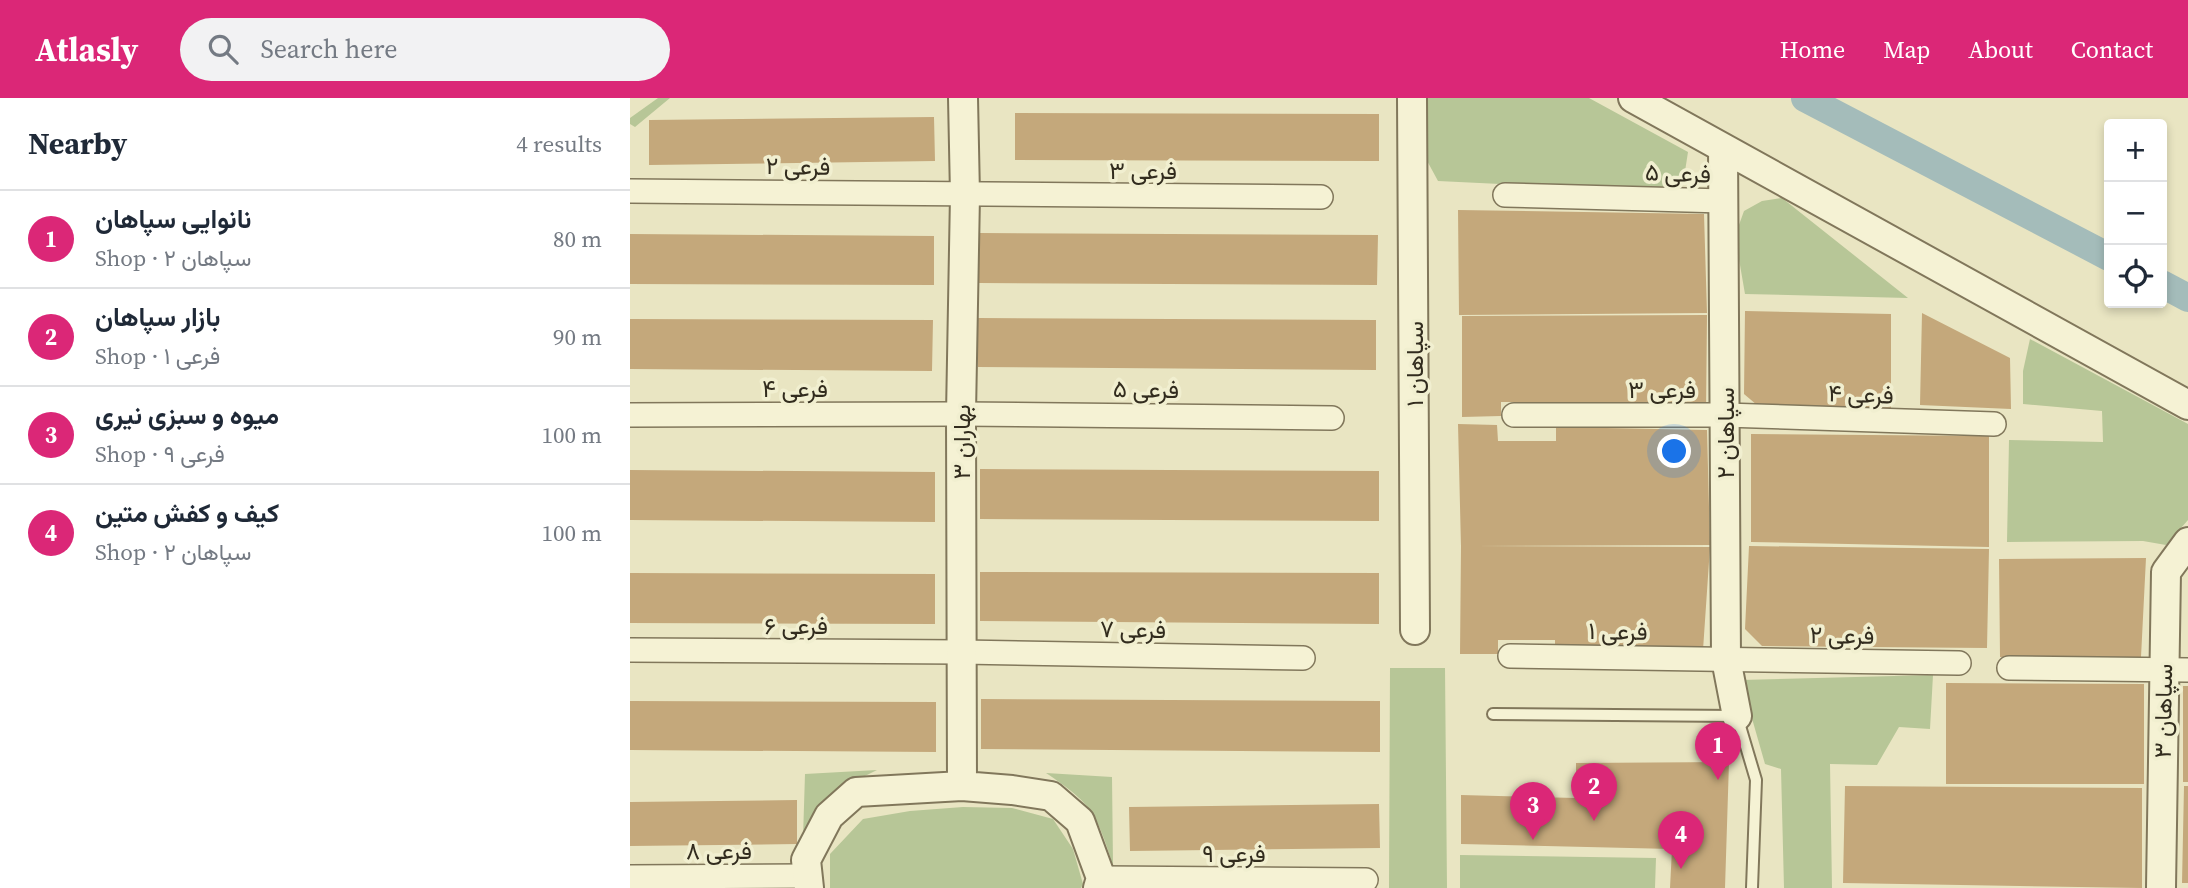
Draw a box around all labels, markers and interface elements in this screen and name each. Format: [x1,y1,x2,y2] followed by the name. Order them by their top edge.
[180,18,670,81] search box
[35,27,138,72] text: Atlasly
[204,30,242,68] icon: search
[260,31,398,67] text: Search here
[1780,33,1845,66] text: Home
[1883,33,1930,66] text: Map
[1968,33,2033,66] text: About
[2071,33,2153,66] text: Contact
[2104,119,2167,308] map controls
[2104,119,2167,182] button: +
[28,123,127,164] text: Nearby
[516,128,602,160] text: 4 results
[765,149,831,183] street label: فرعی ۲
[1109,154,1177,187] street label: فرعی ۳
[1644,155,1712,191] street label: فرعی ۵
[2104,182,2167,245] button: −
[95,201,251,237] text: نانوایی سپاهان
[45,223,57,255] text: 1
[553,223,602,255] text: 80 m
[95,242,251,274] text: Shop · سپاهان ۲
[2104,245,2167,308] button: locate
[95,299,220,335] text: بازار سپاهان
[45,321,57,353] text: 2
[553,321,602,353] text: 90 m
[1398,321,1431,407] street label: سپاهان ۱
[95,340,220,372] text: Shop · فرعی ۱
[762,372,828,405] street label: فرعی ۴
[1113,372,1179,406] street label: فرعی ۵
[1628,373,1696,406] street label: فرعی ۳
[1828,376,1894,412] street label: فرعی ۴
[1709,387,1742,479] street label: سپاهان ۲
[95,397,279,433] text: میوه و سبزی نیری
[945,404,978,480] street label: بهاران ۳
[45,419,57,451] text: 3
[541,419,602,451] text: 100 m
[1657,434,1691,468] your location
[95,438,225,470] text: Shop · فرعی ۹
[95,495,279,531] text: کیف و کفش متین
[45,517,57,549] text: 4
[541,517,602,549] text: 100 m
[95,536,251,568] text: Shop · سپاهان ۲
[764,609,828,642] street label: فرعی ۶
[1100,612,1166,646] street label: فرعی ۷
[1588,614,1648,648] street label: فرعی ۱
[1809,618,1875,652] street label: فرعی ۲
[2146,663,2180,759] street label: سپاهان ۳
[1695,722,1741,780] pin: 1
[1571,763,1617,821] pin: 2
[1510,782,1556,840] pin: 3
[1658,811,1704,869] pin: 4
[686,834,752,867] street label: فرعی ۸
[1202,837,1266,870] street label: فرعی ۹

